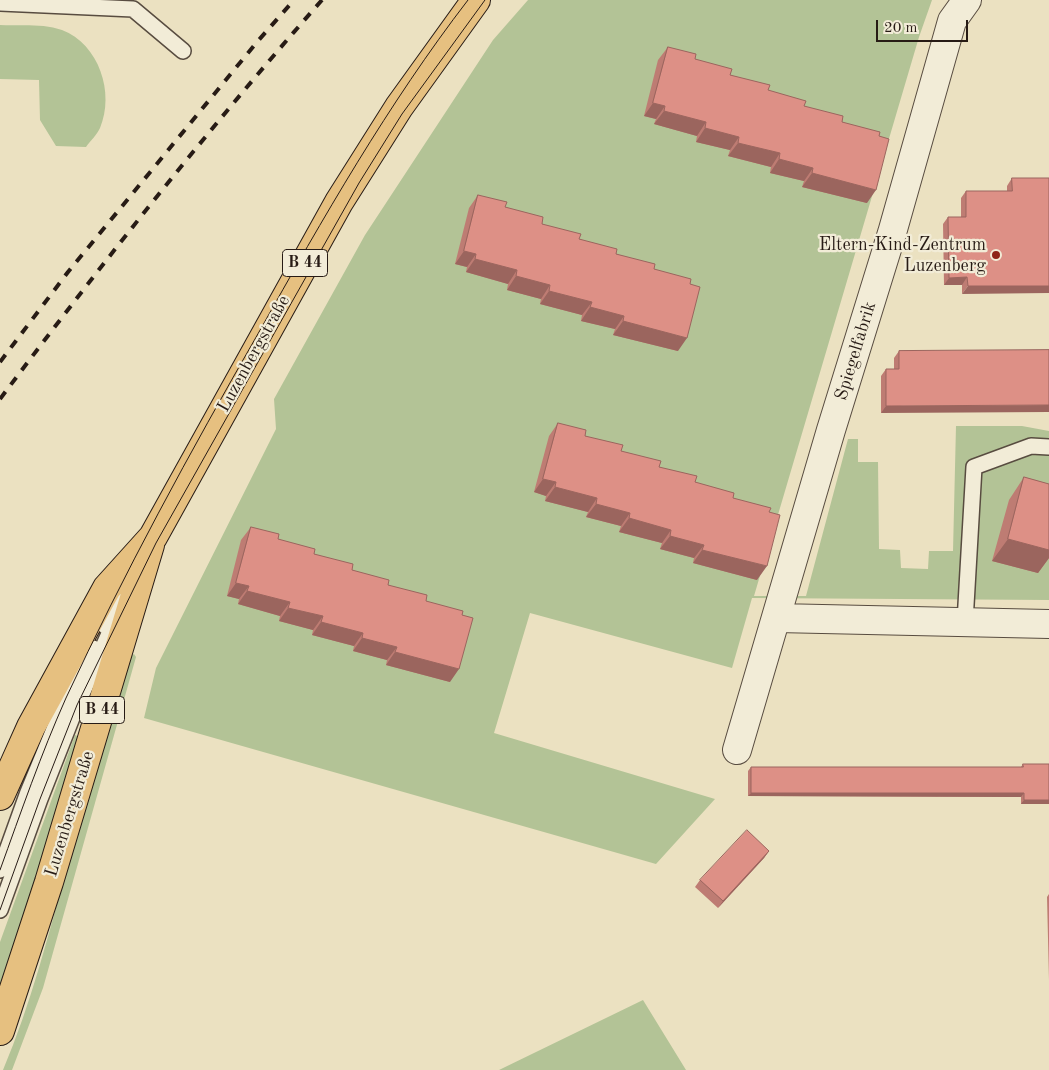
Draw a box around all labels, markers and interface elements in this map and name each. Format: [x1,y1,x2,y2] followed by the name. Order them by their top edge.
[879,10,972,42] scale bar
[884,21,918,36] text: 20 m
[819,234,986,276] place label: Eltern-Kind-Zentrum Luzenberg
[990,249,1002,261] marker: Eltern-Kind-Zentrum Luzenberg
[282,250,328,276] road number: B 44
[213,292,295,416] street label: Luzenbergstraße
[831,299,881,403] street label: Spiegelfabrik
[80,696,124,724] road number: B 44
[41,749,99,879] street label: Luzenbergstraße

